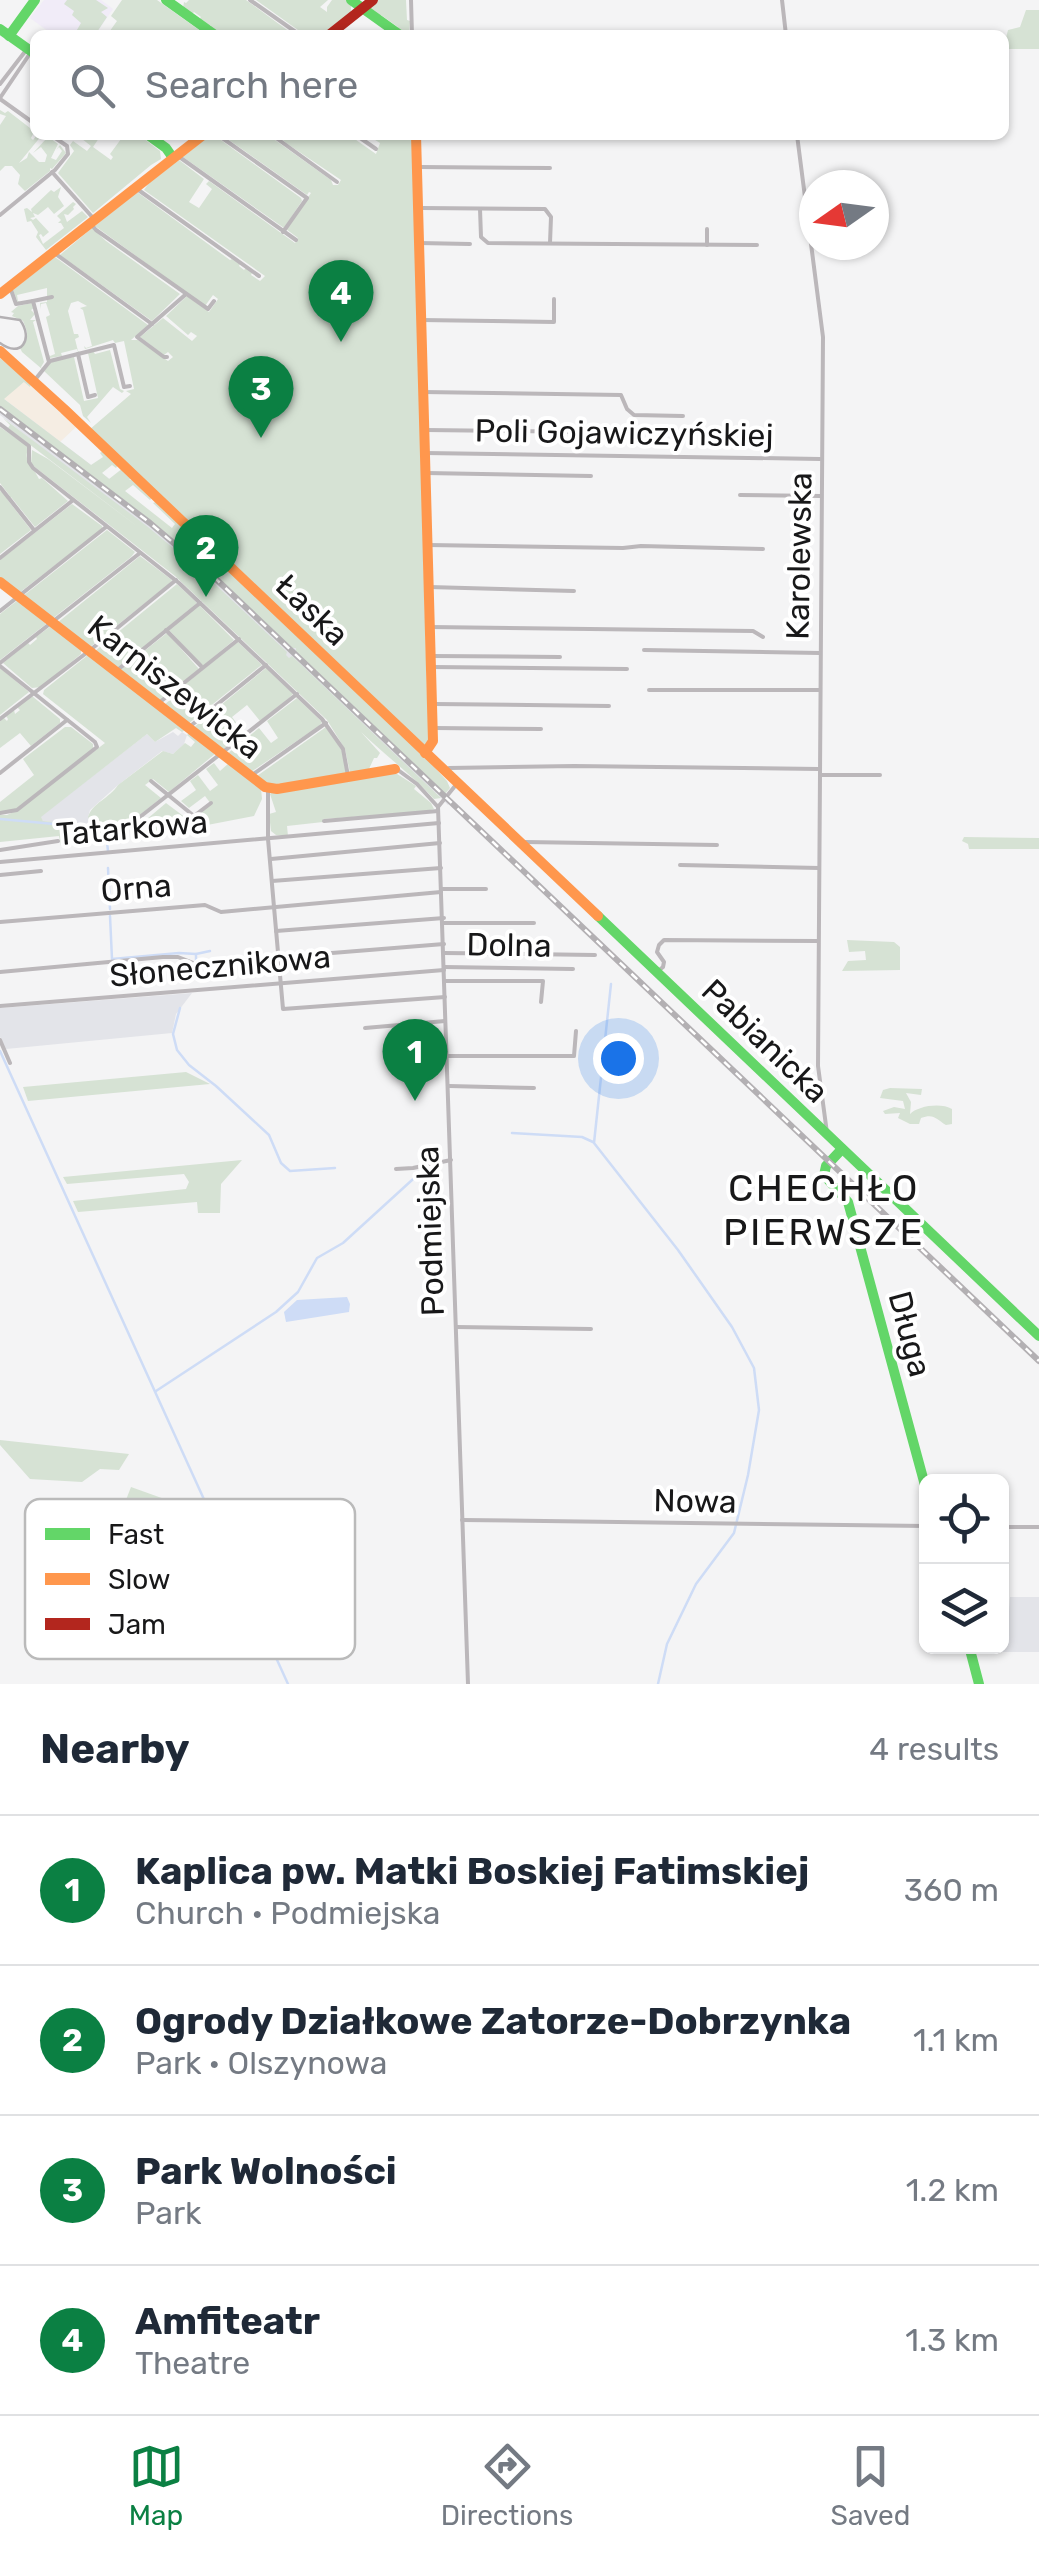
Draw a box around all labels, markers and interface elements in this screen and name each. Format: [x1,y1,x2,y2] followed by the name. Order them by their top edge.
[30,30,1009,140] search box
[65,58,120,113] icon: search
[145,62,358,108] text: Search here
[799,170,889,260] north arrow
[308,260,374,342] pin: 4
[228,356,294,438] pin: 3
[474,411,774,455] street label: Poli Gojawiczyńskiej
[779,472,819,640] street label: Karolewska
[174,514,238,597] pin: 2
[268,566,356,654] street label: Łaska
[80,607,270,767] street label: Karniszewicka
[55,802,209,854] street label: Tatarkowa
[99,866,173,910] street label: Orna
[466,925,552,965] street label: Dolna
[108,937,332,995] street label: Słonecznikowa
[694,971,836,1111] street label: Pabianicka
[382,1018,448,1101] pin: 1
[593,1033,644,1084] your location
[408,1145,452,1317] street label: Podmiejska
[723,1165,925,1255] district label: CHECHŁO PIERWSZE
[880,1287,940,1381] street label: Długa
[919,1474,1009,1654] map controls
[919,1474,1009,1564] button: locate
[653,1481,737,1521] street label: Nowa
[25,1499,355,1659] legend
[108,1518,164,1551] text: Fast
[108,1563,170,1596] text: Slow
[919,1564,1009,1654] button: layers
[108,1608,166,1641] text: Jam
[40,1724,190,1774] text: Nearby
[869,1730,999,1768] text: 4 results
[135,1848,809,1894] text: Kaplica pw. Matki Boskiej Fatimskiej
[65,1871,80,1909] text: 1
[904,1871,999,1909] text: 360 m
[135,1894,440,1932] text: Church · Podmiejska
[135,1998,851,2044] text: Ogrody Działkowe Zatorze-Dobrzynka
[62,2021,83,2059] text: 2
[913,2021,999,2059] text: 1.1 km
[135,2044,387,2082] text: Park · Olszynowa
[135,2148,397,2194] text: Park Wolności
[62,2171,83,2209] text: 3
[906,2171,999,2209] text: 1.2 km
[135,2194,202,2232] text: Park
[135,2298,320,2344] text: Amfiteatr
[62,2321,83,2359] text: 4
[905,2321,999,2359] text: 1.3 km
[135,2344,250,2382] text: Theatre
[129,2439,184,2532] tab: Map
[441,2439,573,2532] tab: Directions
[830,2439,910,2532] tab: Saved

